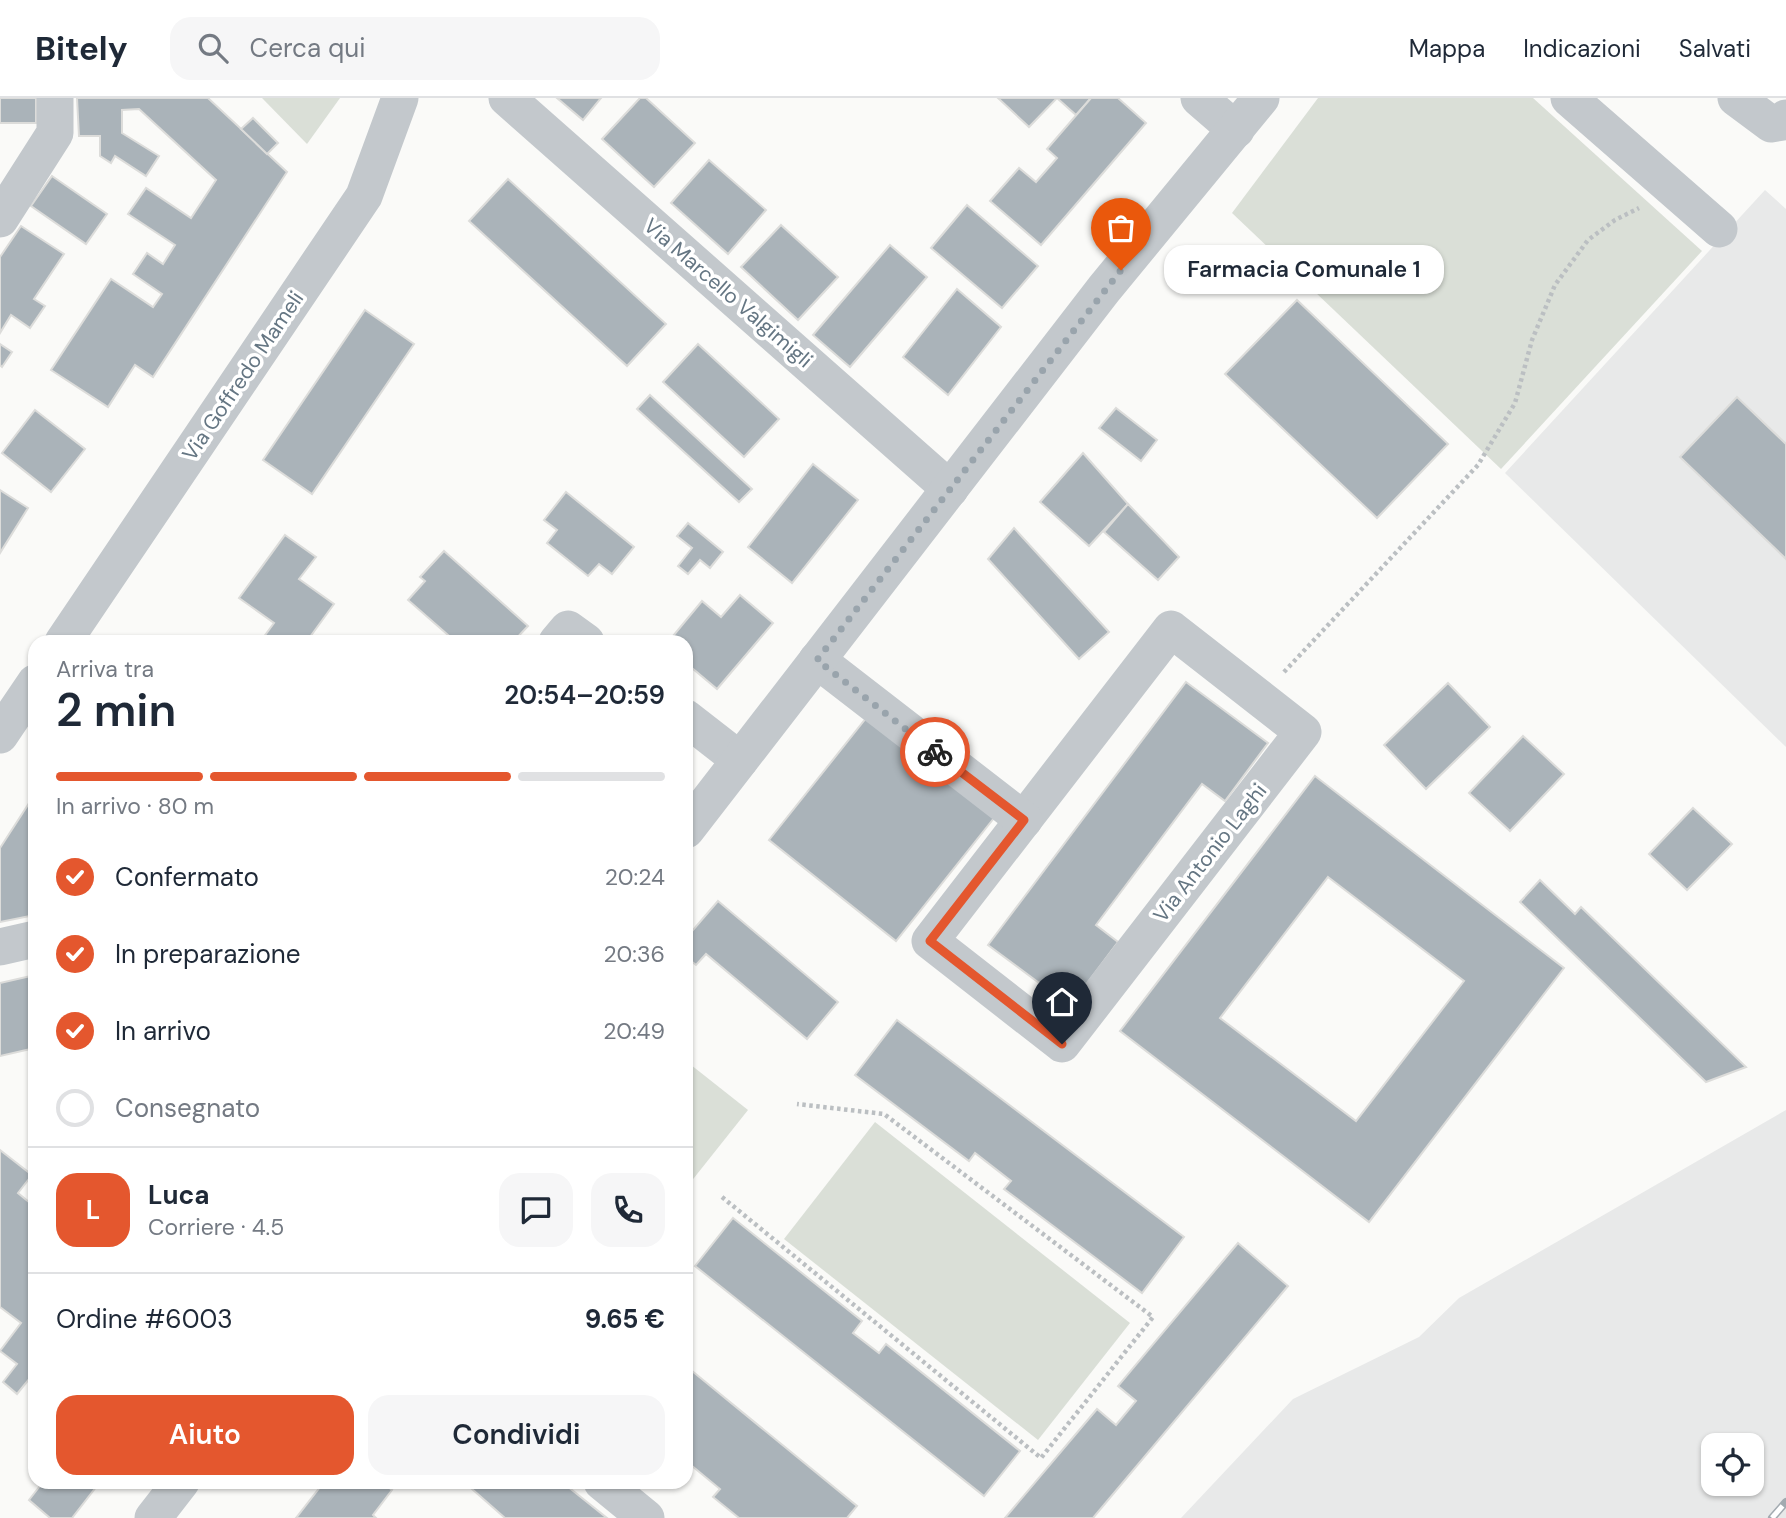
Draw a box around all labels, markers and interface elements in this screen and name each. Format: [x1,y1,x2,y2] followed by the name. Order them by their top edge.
[170,17,660,80] search box
[35,27,128,70] text: Bitely
[194,29,232,67] icon: search
[250,31,366,65] text: Cerca qui
[1409,33,1485,64] text: Mappa
[1523,33,1641,64] text: Indicazioni
[1679,33,1751,64] text: Salvati
[1091,198,1151,270] pin
[1102,209,1140,247] icon: bag
[638,212,818,374] street label: Via Marcello Valgimigli
[1163,246,1443,294] callout: Farmacia Comunale 1
[1187,254,1421,284] text: Farmacia Comunale 1
[176,286,310,466] street label: Via Goffredo Mameli
[56,654,154,684] text: Arriva tra
[504,678,665,712] text: 20:54–20:59
[56,680,176,740] text: 2 min
[900,717,970,787] courier
[916,733,954,771] icon: bike
[1147,778,1273,928] street label: Via Antonio Laghi
[56,791,214,821] text: In arrivo · 80 m
[56,858,94,896] icon: check
[115,860,259,894] text: Confermato
[605,862,665,892] text: 20:24
[56,935,94,973] icon: check
[115,937,301,971] text: In preparazione
[604,939,665,969] text: 20:36
[1032,972,1092,1044] pin
[1043,983,1081,1021] icon: home
[56,1012,94,1050] icon: check
[115,1014,211,1048] text: In arrivo
[603,1016,665,1046] text: 20:49
[115,1091,260,1125] text: Consegnato
[499,1173,573,1247] button: chat
[591,1173,665,1247] button: phone
[148,1178,210,1212] text: Luca
[86,1193,100,1227] text: L
[148,1212,284,1242] text: Corriere · 4.5
[56,1302,233,1336] text: Ordine #6003
[585,1302,665,1336] text: 9.65 €
[56,1395,354,1475] button: Aiuto
[368,1395,665,1475] button: Condividi
[1701,1433,1764,1496] map controls
[1701,1433,1764,1496] button: locate

